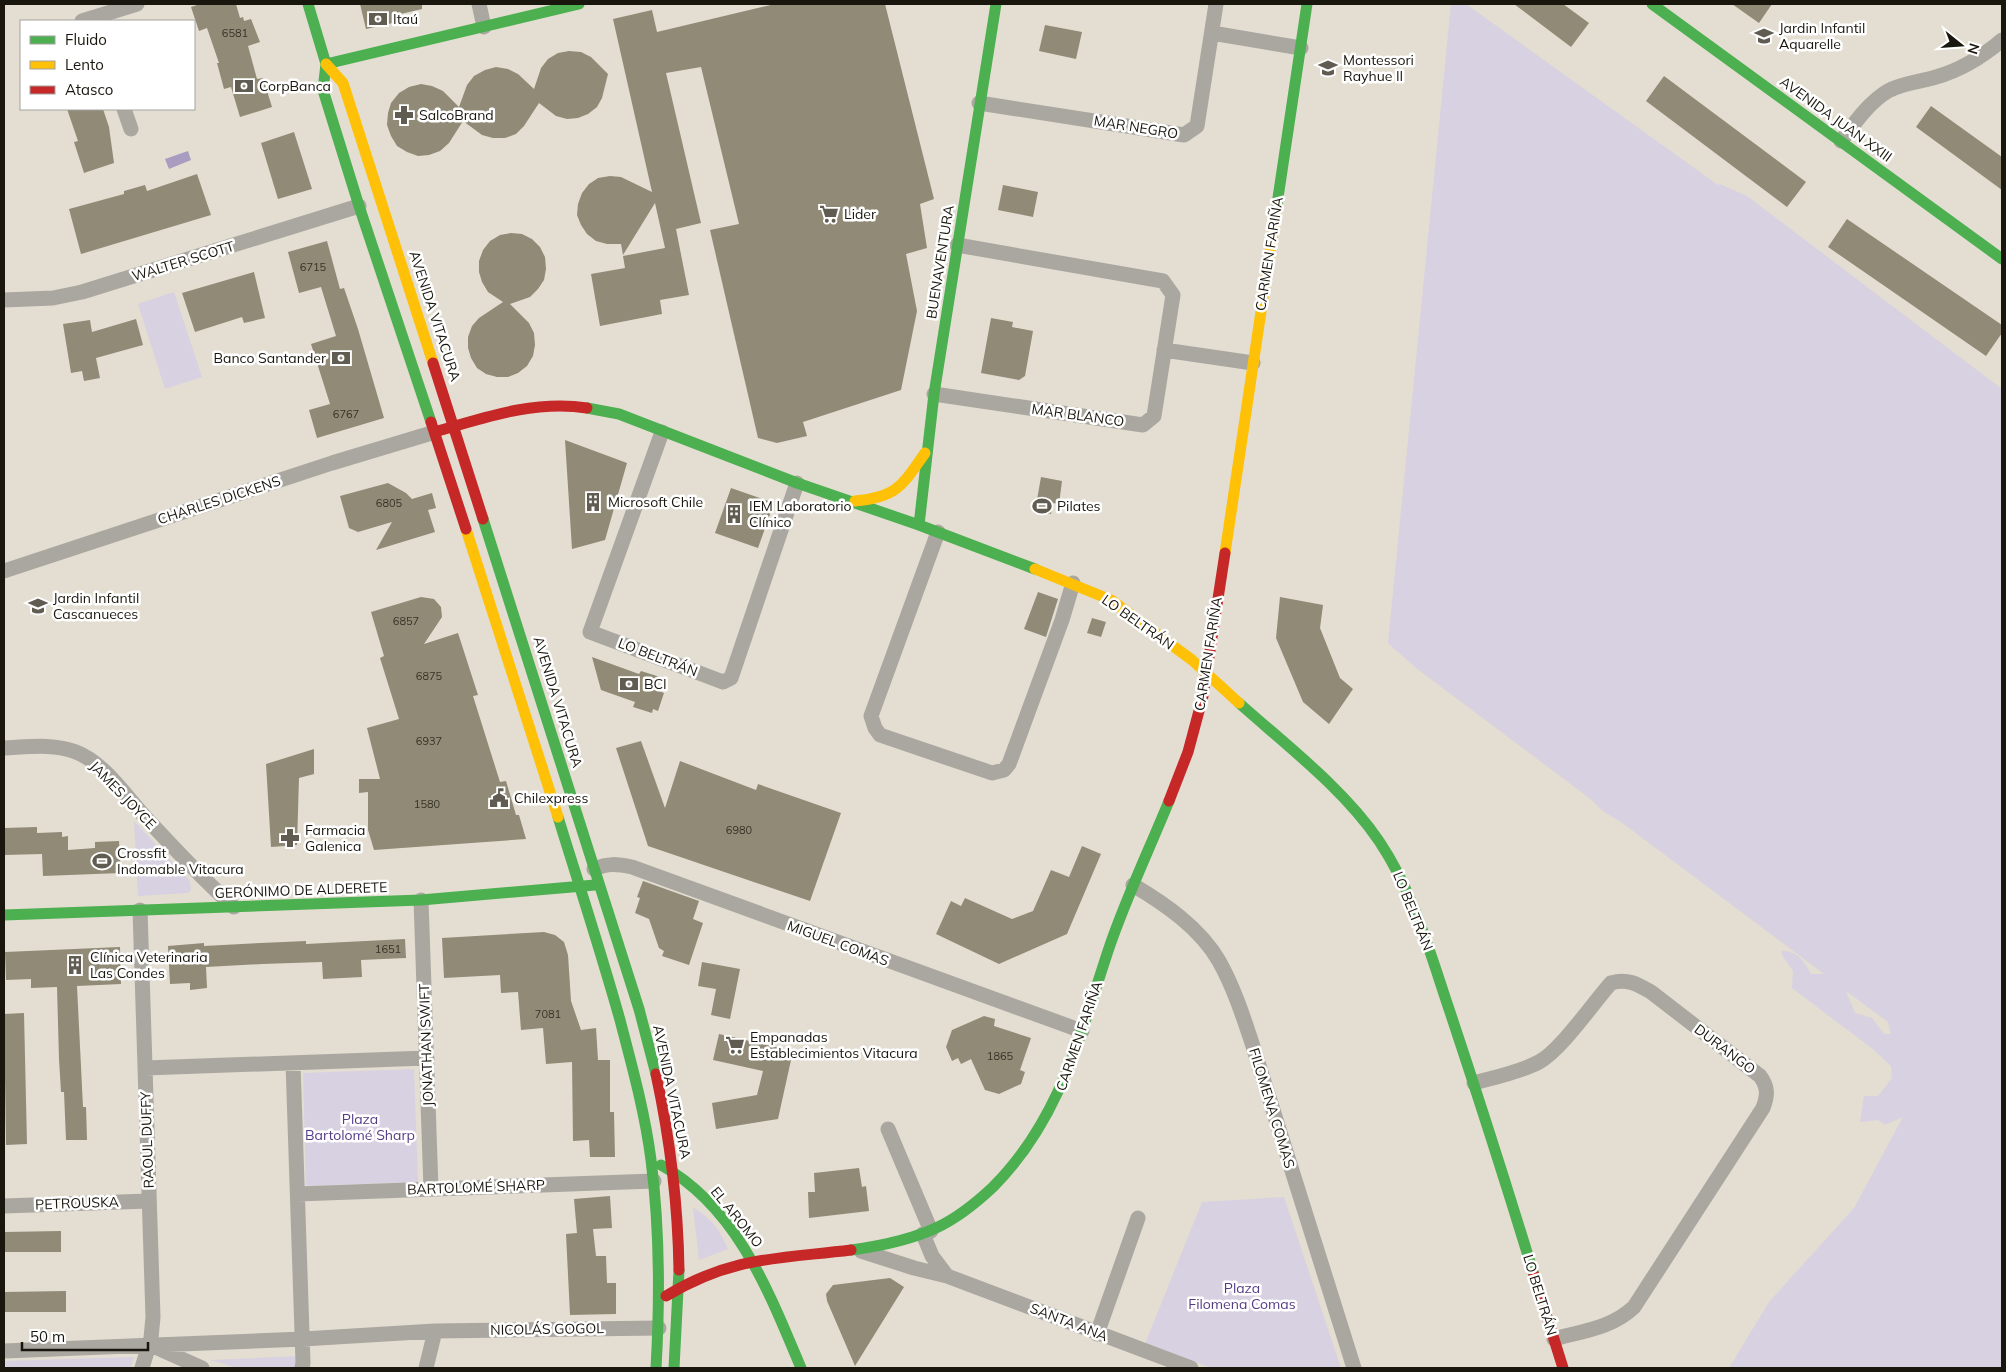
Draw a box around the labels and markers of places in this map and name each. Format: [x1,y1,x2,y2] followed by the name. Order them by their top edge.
[367,8,389,30] bank icon: Itaú
[393,10,418,28] place label: Itaú
[1779,19,1865,53] place label: Jardin Infantil Aquarelle
[1753,25,1775,47] school or university icon: Jardin Infantil Aquarelle
[1343,51,1414,85] place label: Montessori Rayhue II
[1317,57,1339,79] school or university icon: Montessori Rayhue II
[233,75,255,97] bank icon: CorpBanca
[259,77,331,95] place label: CorpBanca
[393,104,415,126] pharmacy icon: SalcoBrand
[419,106,494,124] place label: SalcoBrand
[818,203,840,225] supermarket icon: Lider
[844,205,877,223] place label: Lider
[330,347,352,369] bank icon: Banco Santander
[214,349,327,367] place label: Banco Santander
[582,491,604,513] building icon: Microsoft Chile
[608,493,703,511] place label: Microsoft Chile
[1031,495,1053,517] sports icon: Pilates
[749,497,852,531] place label: IEM Laboratorio Clínico
[1057,497,1101,515] place label: Pilates
[723,503,745,525] building icon: IEM Laboratorio Clínico
[53,589,139,623] place label: Jardin Infantil Cascanueces
[27,595,49,617] school or university icon: Jardin Infantil Cascanueces
[618,673,640,695] bank icon: BCI
[644,675,667,693] place label: BCI
[488,787,510,809] public building icon: Chilexpress
[514,789,588,807] place label: Chilexpress
[305,821,365,855] place label: Farmacia Galenica
[279,827,301,849] pharmacy icon: Farmacia Galenica
[117,844,244,878] place label: Crossfit Indomable Vitacura
[91,850,113,872] sports icon: Crossfit Indomable Vitacura
[90,948,208,982] place label: Clínica Veterinaria Las Condes
[64,954,86,976] building icon: Clínica Veterinaria Las Condes
[750,1028,918,1062] place label: Empanadas Establecimientos Vitacura
[724,1034,746,1056] supermarket icon: Empanadas Establecimientos Vitacura

